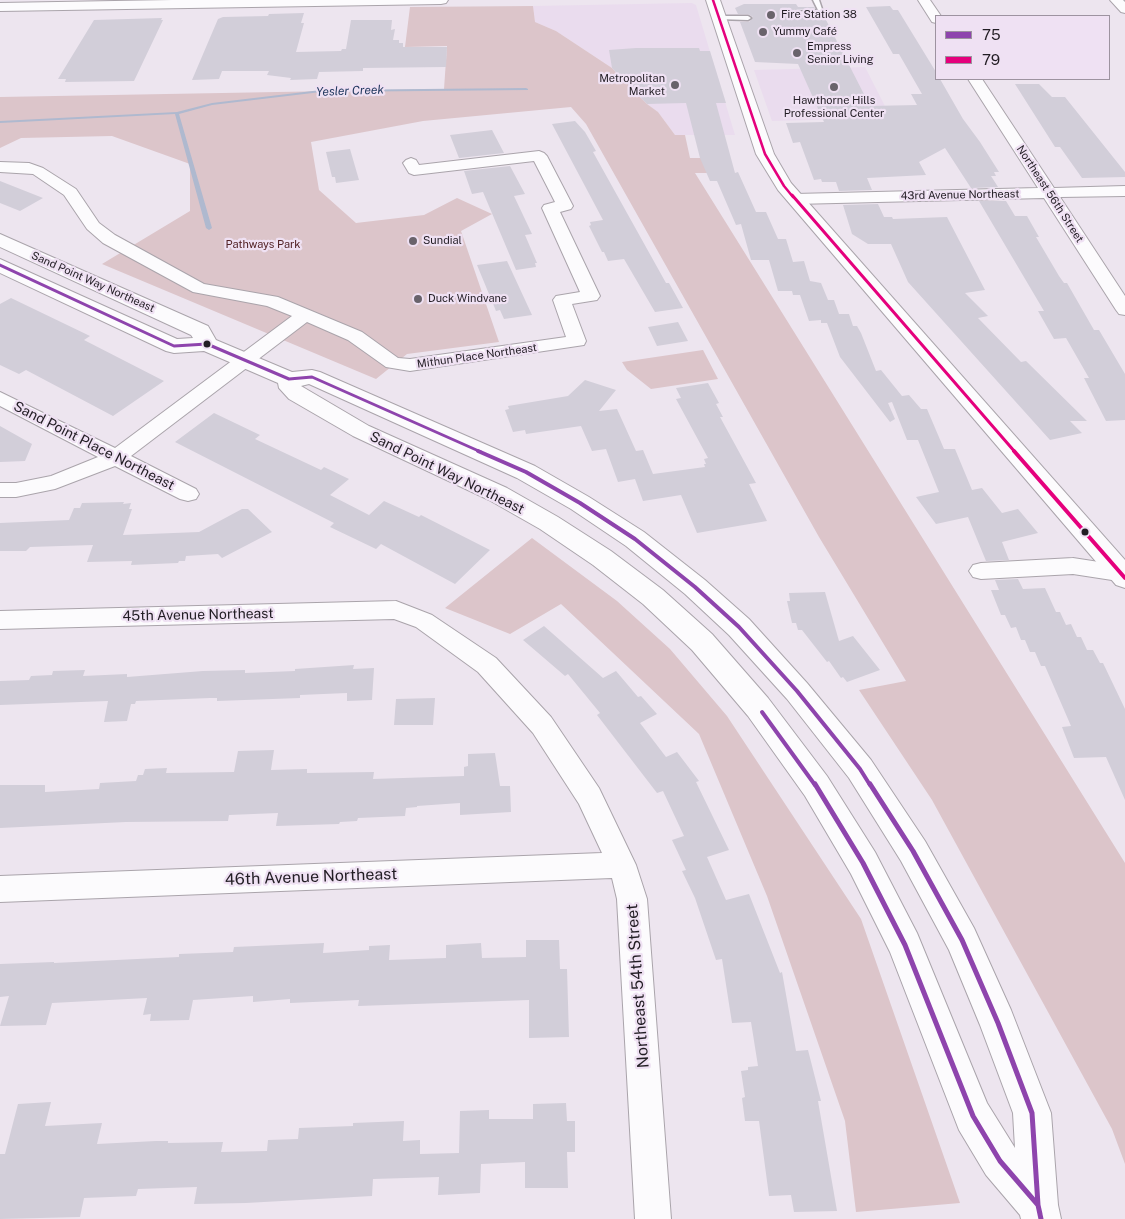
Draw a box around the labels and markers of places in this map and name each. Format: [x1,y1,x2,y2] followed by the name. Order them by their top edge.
[781,8,857,22] place label: Fire Station 38
[765,9,777,21] marker: Fire Station 38
[773,25,837,39] place label: Yummy Café
[757,26,769,38] marker: Yummy Café
[807,40,873,66] place label: Empress Senior Living
[791,47,803,59] marker: Empress Senior Living
[599,72,665,98] place label: Metropolitan Market
[669,79,681,91] marker: Metropolitan Market
[828,81,840,93] marker: Hawthorne Hills Professional Center
[784,94,884,120] place label: Hawthorne Hills Professional Center
[423,234,462,248] place label: Sundial
[407,235,419,247] marker: Sundial
[428,292,507,306] place label: Duck Windvane
[412,293,424,305] marker: Duck Windvane
[202,339,212,349] unlabelled marker
[1080,527,1090,537] unlabelled marker

